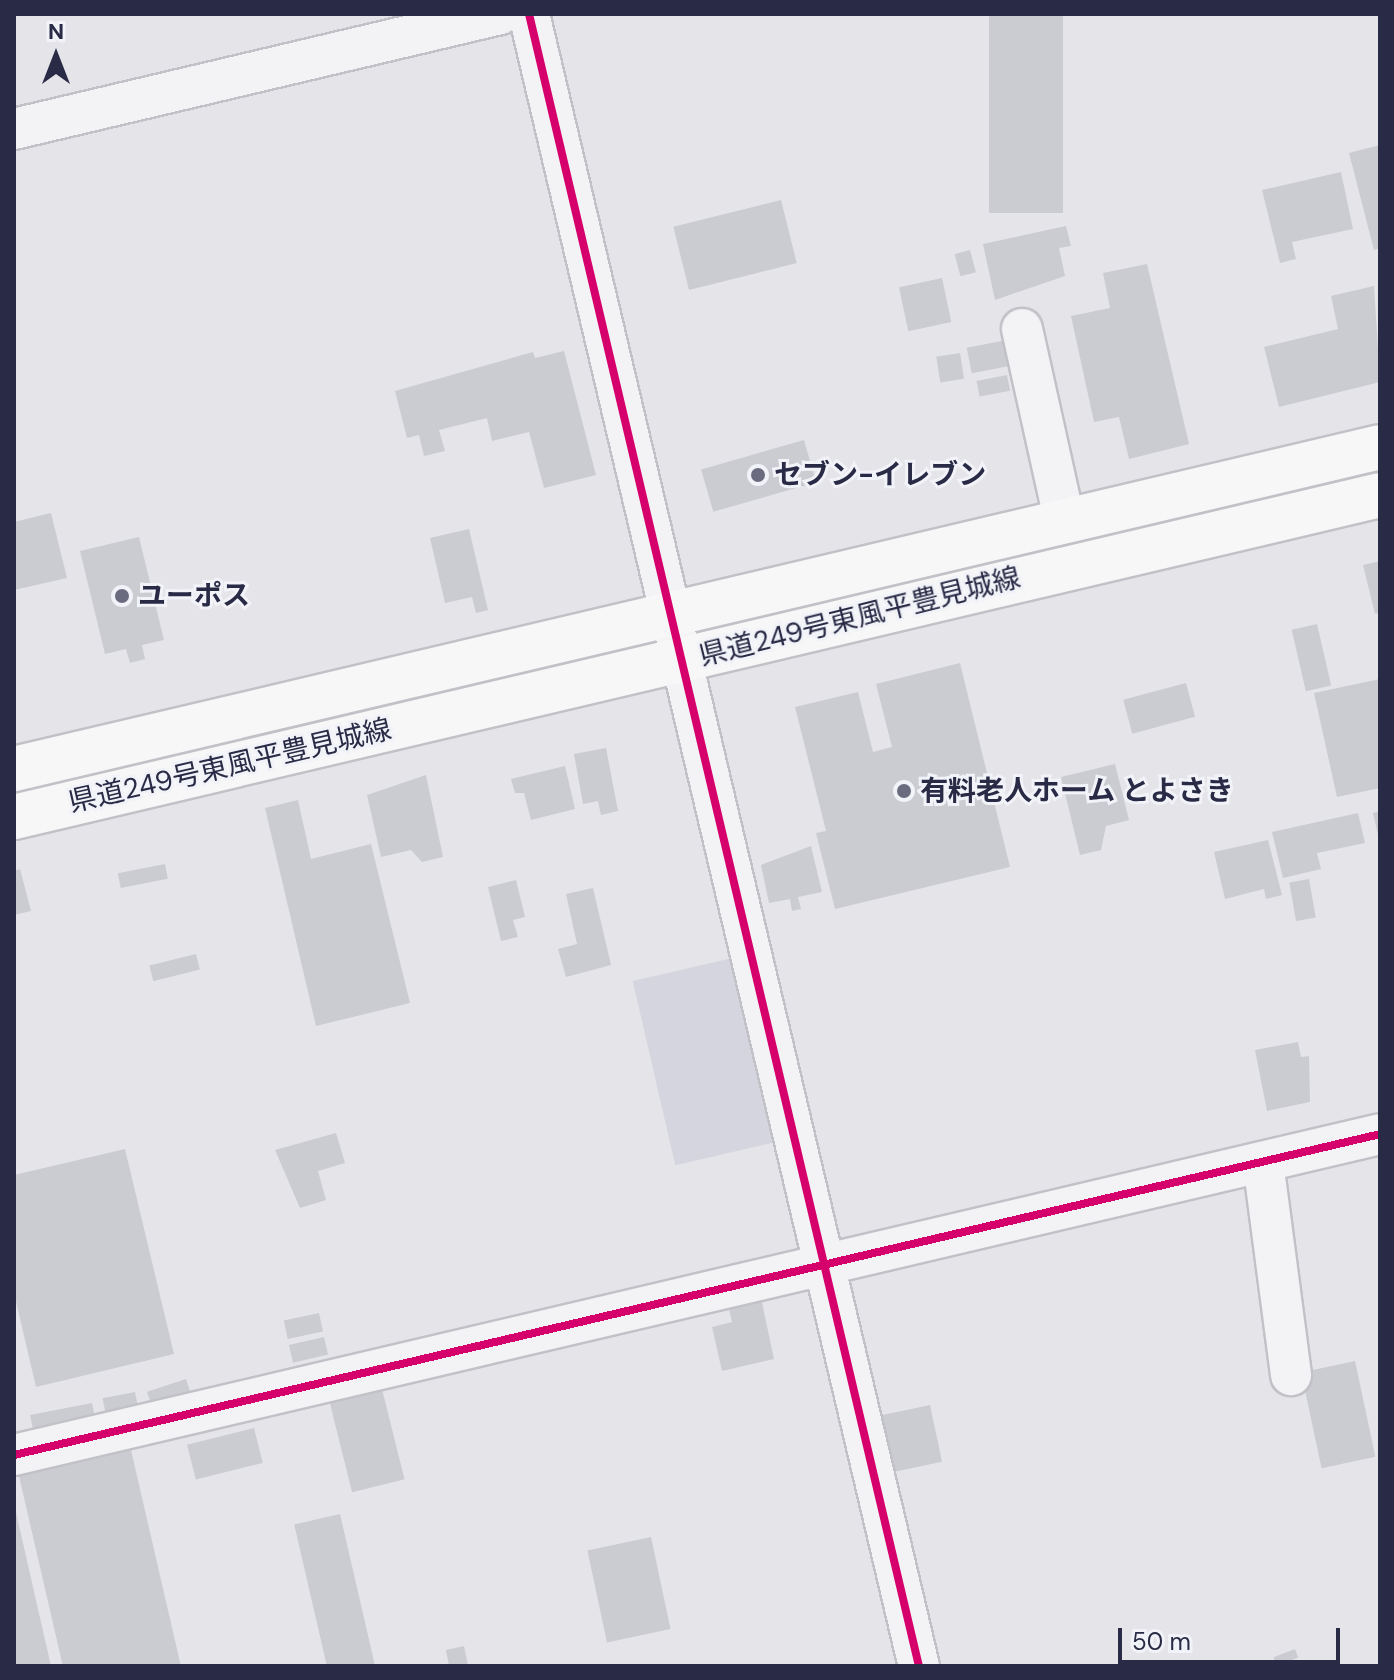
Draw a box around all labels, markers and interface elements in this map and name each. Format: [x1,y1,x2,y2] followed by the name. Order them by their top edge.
[16,16,96,96] north arrow
[48,17,64,46] text: N
[774,458,986,492] place label: セブン-イレブン
[749,466,767,484] marker: セブン-イレブン
[696,561,1024,673] street label: 県道249号東風平豊見城線
[138,579,250,613] place label: ユーポス
[113,587,131,605] marker: ユーポス
[65,712,395,820] street label: 県道249号東風平豊見城線
[920,774,1235,808] place label: 有料老人ホーム とよさき
[895,782,913,800] marker: 有料老人ホーム とよさき
[1122,1612,1344,1662] scale bar
[1132,1626,1191,1657] text: 50 m

